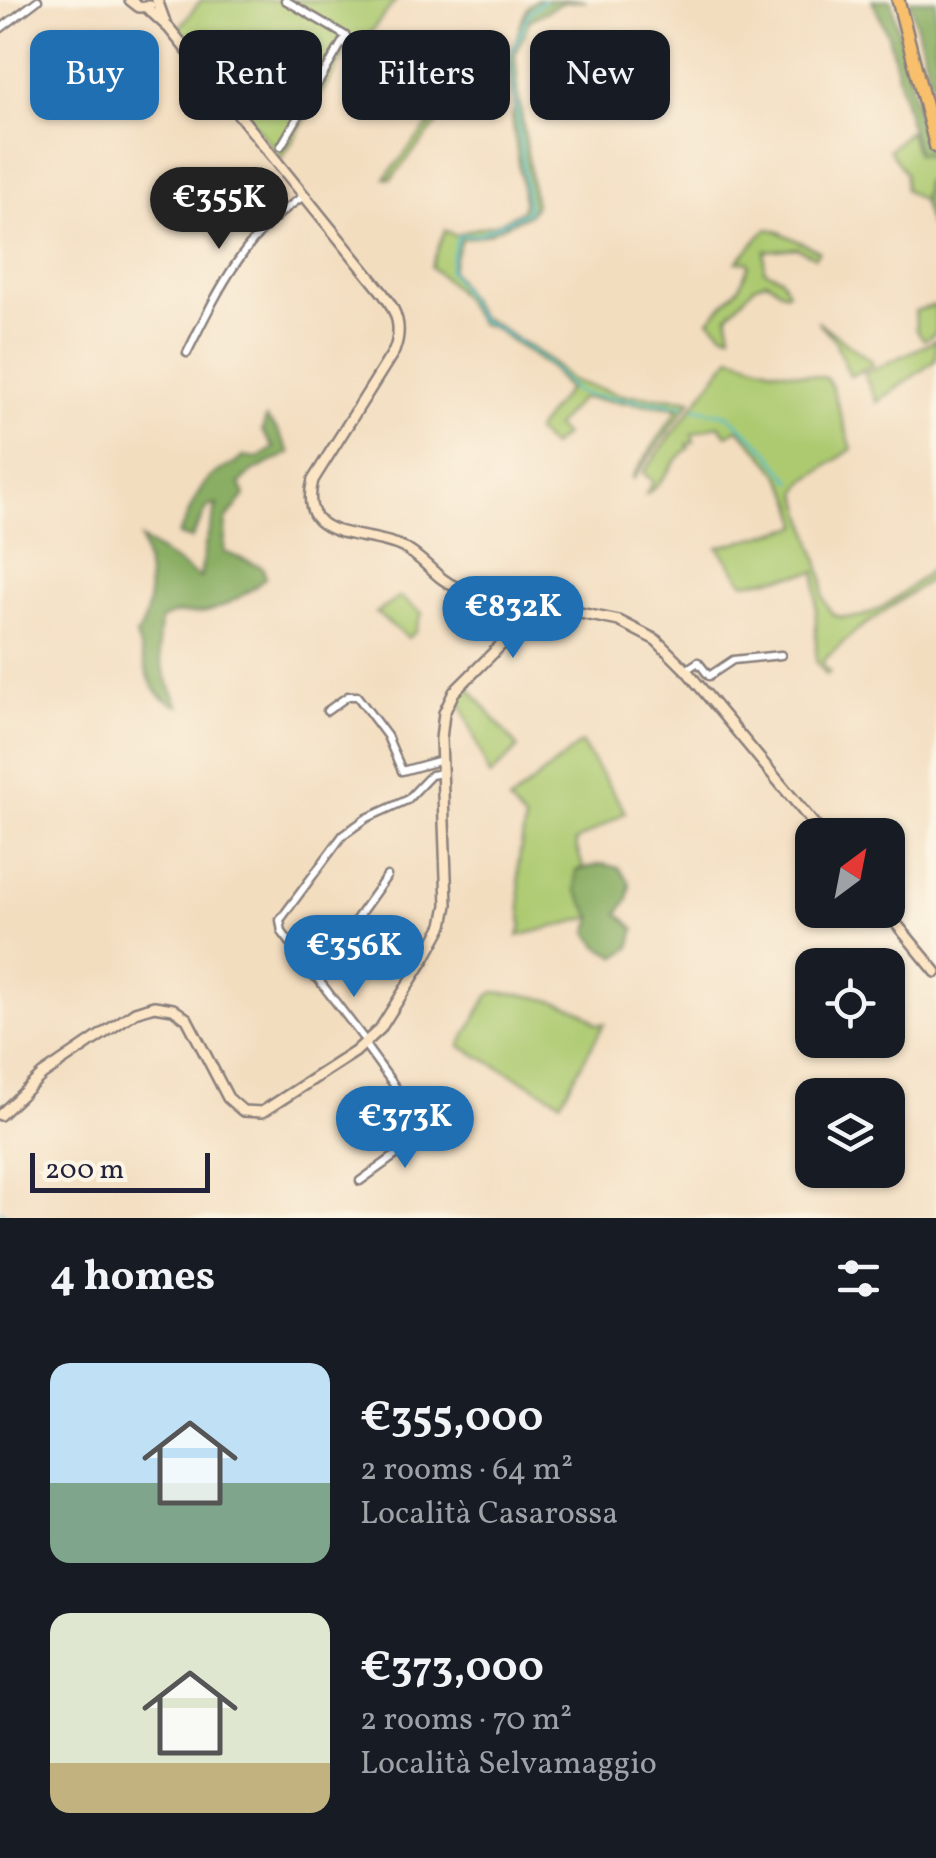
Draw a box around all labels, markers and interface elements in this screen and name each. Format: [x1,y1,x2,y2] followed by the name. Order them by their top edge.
[30,30,159,120] chip: Buy
[179,30,322,120] chip: Rent
[342,30,510,120] chip: Filters
[530,30,670,120] chip: New
[149,167,289,252] pin: €355K
[172,177,266,221] text: €355K
[443,576,583,661] pin: €832K
[464,586,562,630] text: €832K
[795,818,905,928] north arrow
[795,818,905,1188] map controls
[284,915,424,1000] pin: €356K
[306,925,402,969] text: €356K
[795,948,905,1058] button: locate
[795,1078,905,1188] button: layers
[335,1086,475,1171] pin: €373K
[358,1096,452,1140] text: €373K
[30,1148,210,1192] scale bar
[45,1151,124,1190] text: 200 m
[50,1249,215,1308] text: 4 homes
[831,1251,886,1306] icon: filters
[360,1390,543,1449] text: €355,000
[130,1403,250,1523] icon: home
[360,1449,573,1493] text: 2 rooms · 64 m²
[360,1493,618,1537] text: Località Casarossa
[360,1640,544,1699] text: €373,000
[130,1653,250,1773] icon: home
[360,1699,572,1743] text: 2 rooms · 70 m²
[360,1743,657,1787] text: Località Selvamaggio

